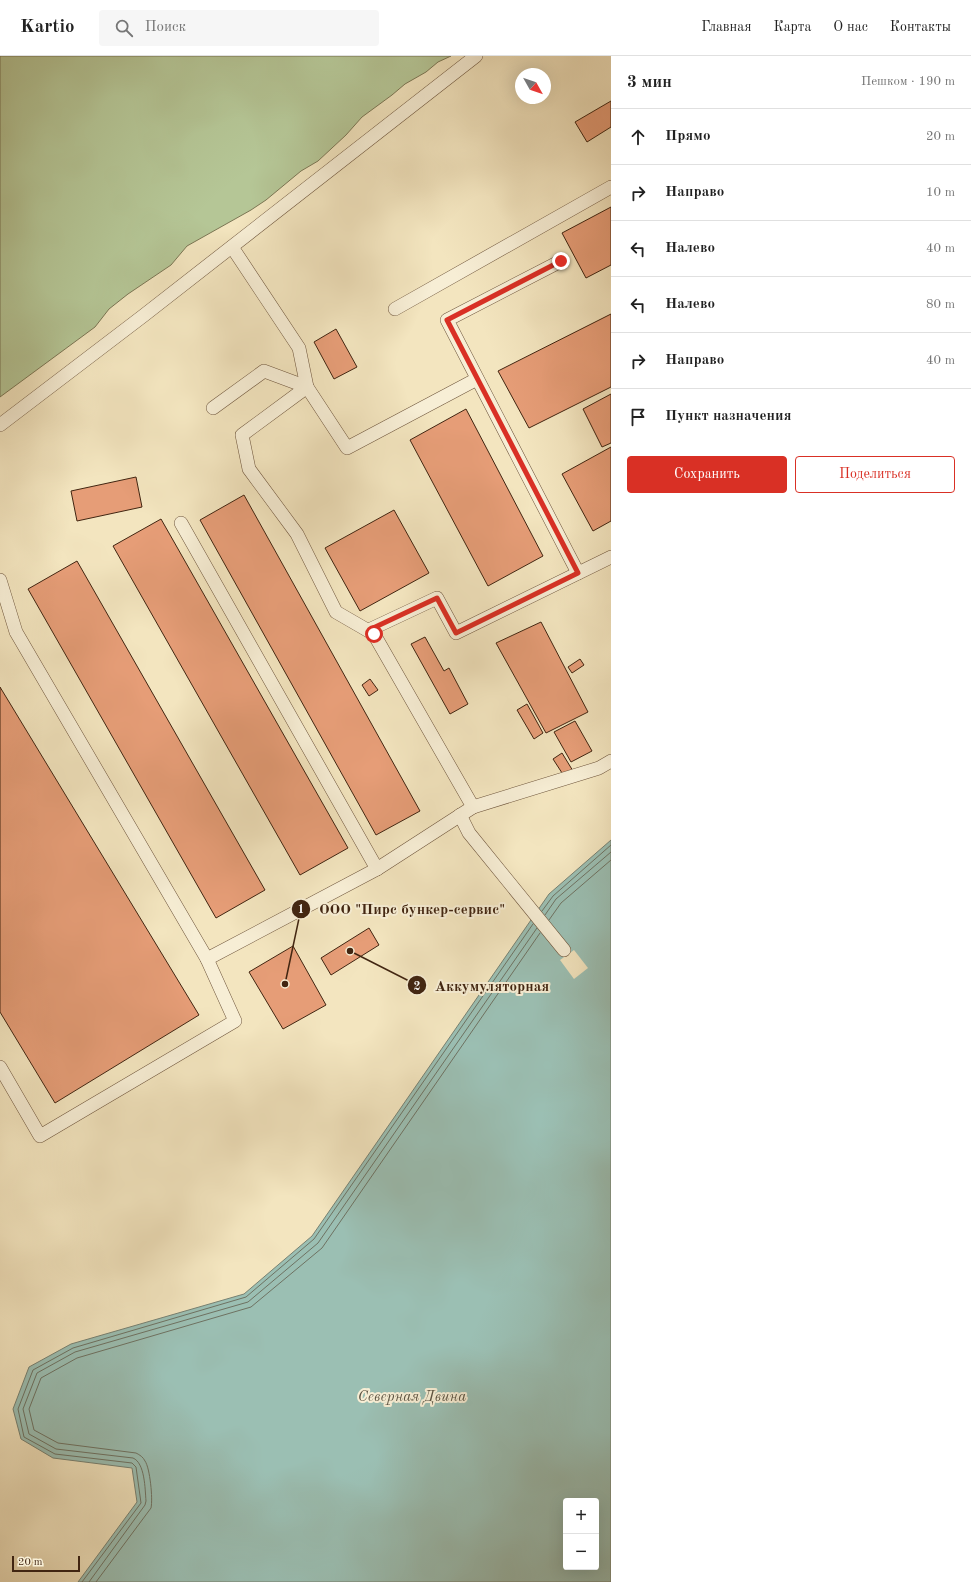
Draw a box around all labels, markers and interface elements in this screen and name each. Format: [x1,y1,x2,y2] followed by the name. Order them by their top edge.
[99,10,379,46] search box
[113,17,135,39] icon: search
[20,18,75,37] text: Kartio
[145,20,186,35] text: Поиск
[701,20,751,34] text: Главная
[773,20,811,34] text: Карта
[833,20,868,34] text: О нас
[890,20,951,34] text: Контакты
[515,68,551,104] north arrow
[627,74,672,91] text: 3 мин
[861,75,955,88] text: Пешком · 190 m
[627,126,649,148] icon: ahead
[665,129,711,144] text: Прямо
[926,130,955,143] text: 20 m
[627,182,649,204] icon: right
[665,185,724,200] text: Направо
[926,186,955,199] text: 10 m
[627,238,649,260] icon: left
[665,241,715,256] text: Налево
[926,242,955,255] text: 40 m
[552,252,570,270] route end
[627,294,649,316] icon: left
[665,297,715,312] text: Налево
[926,298,955,311] text: 80 m
[627,350,649,372] icon: right
[665,353,724,368] text: Направо
[926,354,955,367] text: 40 m
[627,406,649,428] icon: arrive
[665,409,792,424] text: Пункт назначения
[627,456,787,493] button: Сохранить
[795,456,955,493] button: Поделиться
[365,625,383,643] route start
[291,895,513,922] callout: ООО "Пирс бункер-сервис"
[319,903,505,918] text: ООО "Пирс бункер-сервис"
[298,904,304,916] text: 1
[407,972,557,999] callout: Аккумуляторная
[435,980,549,995] text: Аккумуляторная
[414,981,421,993] text: 2
[358,1390,466,1405] water label: Северная Двина
[563,1498,599,1570] map controls
[563,1498,599,1534] button: +
[563,1534,599,1570] button: −
[12,1554,80,1573] scale bar
[18,1557,43,1568] text: 20 m

